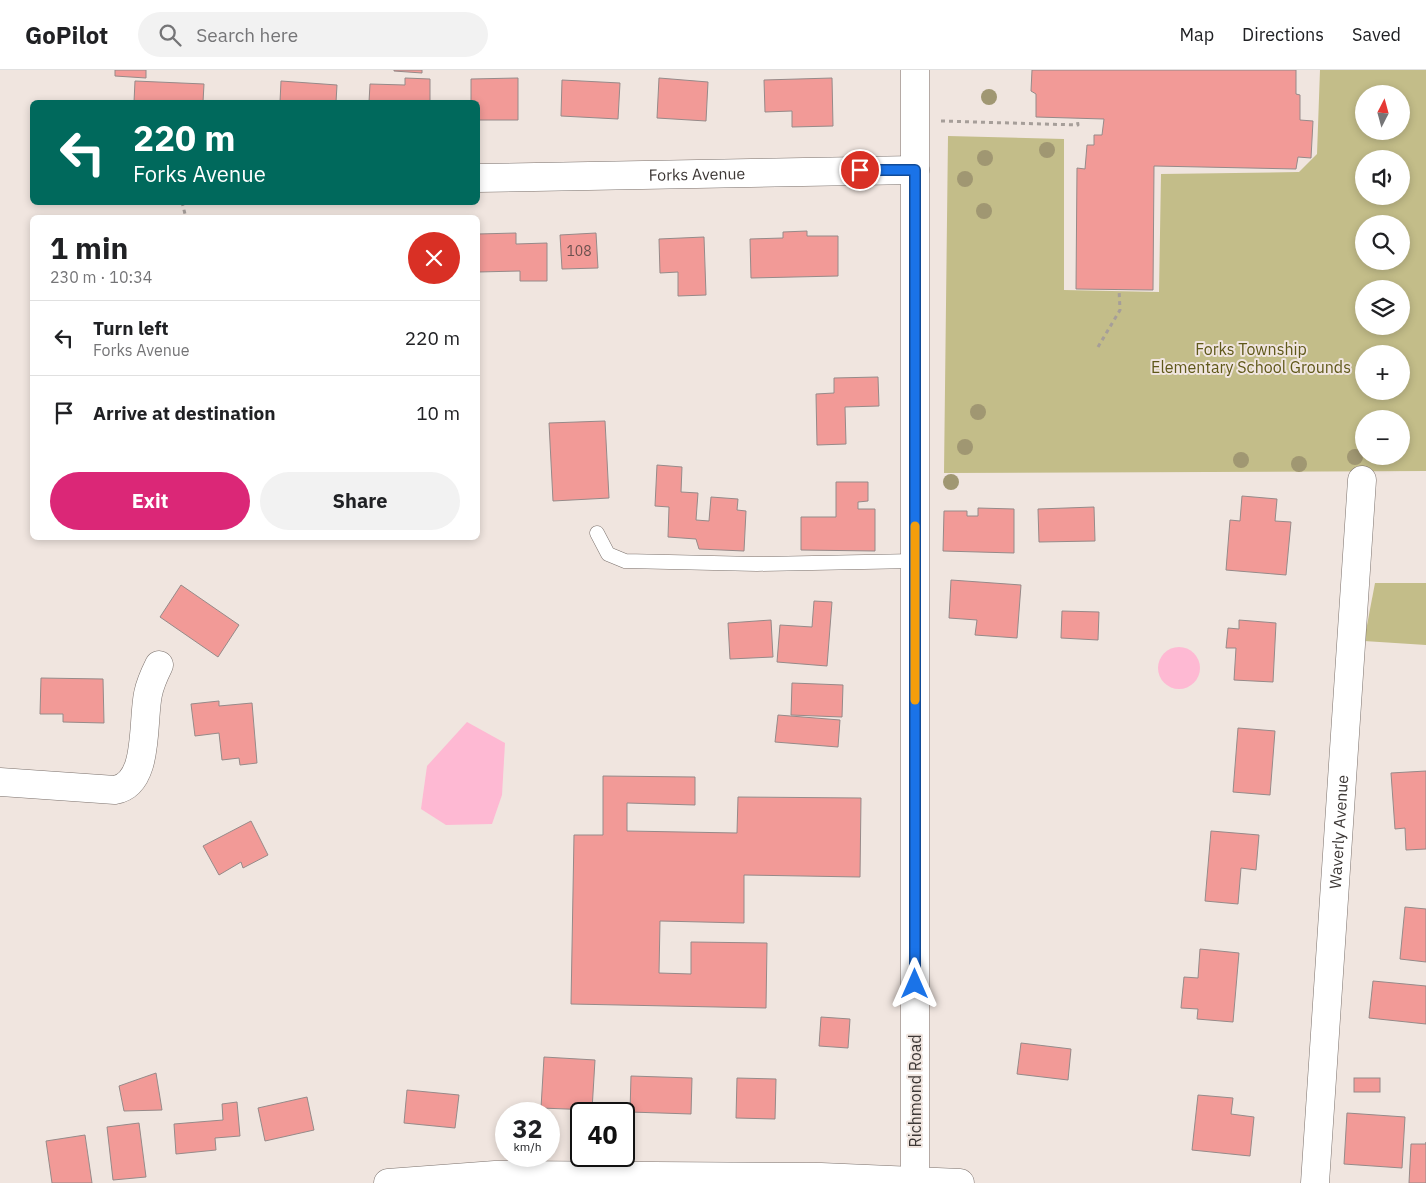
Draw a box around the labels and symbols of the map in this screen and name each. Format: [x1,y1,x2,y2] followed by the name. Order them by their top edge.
[1355,85,1410,140] north arrow
[839,149,881,191] pin
[648,163,746,185] street label: Forks Avenue
[566,242,592,260] house number: 108
[1151,339,1351,377] park label: Forks Township Elementary School Grounds
[1325,774,1352,890] street label: Waverly Avenue
[888,957,940,1009] position arrow
[905,1034,925,1148] street label: Richmond Road
[570,1102,635,1167] speed limit sign: 40

